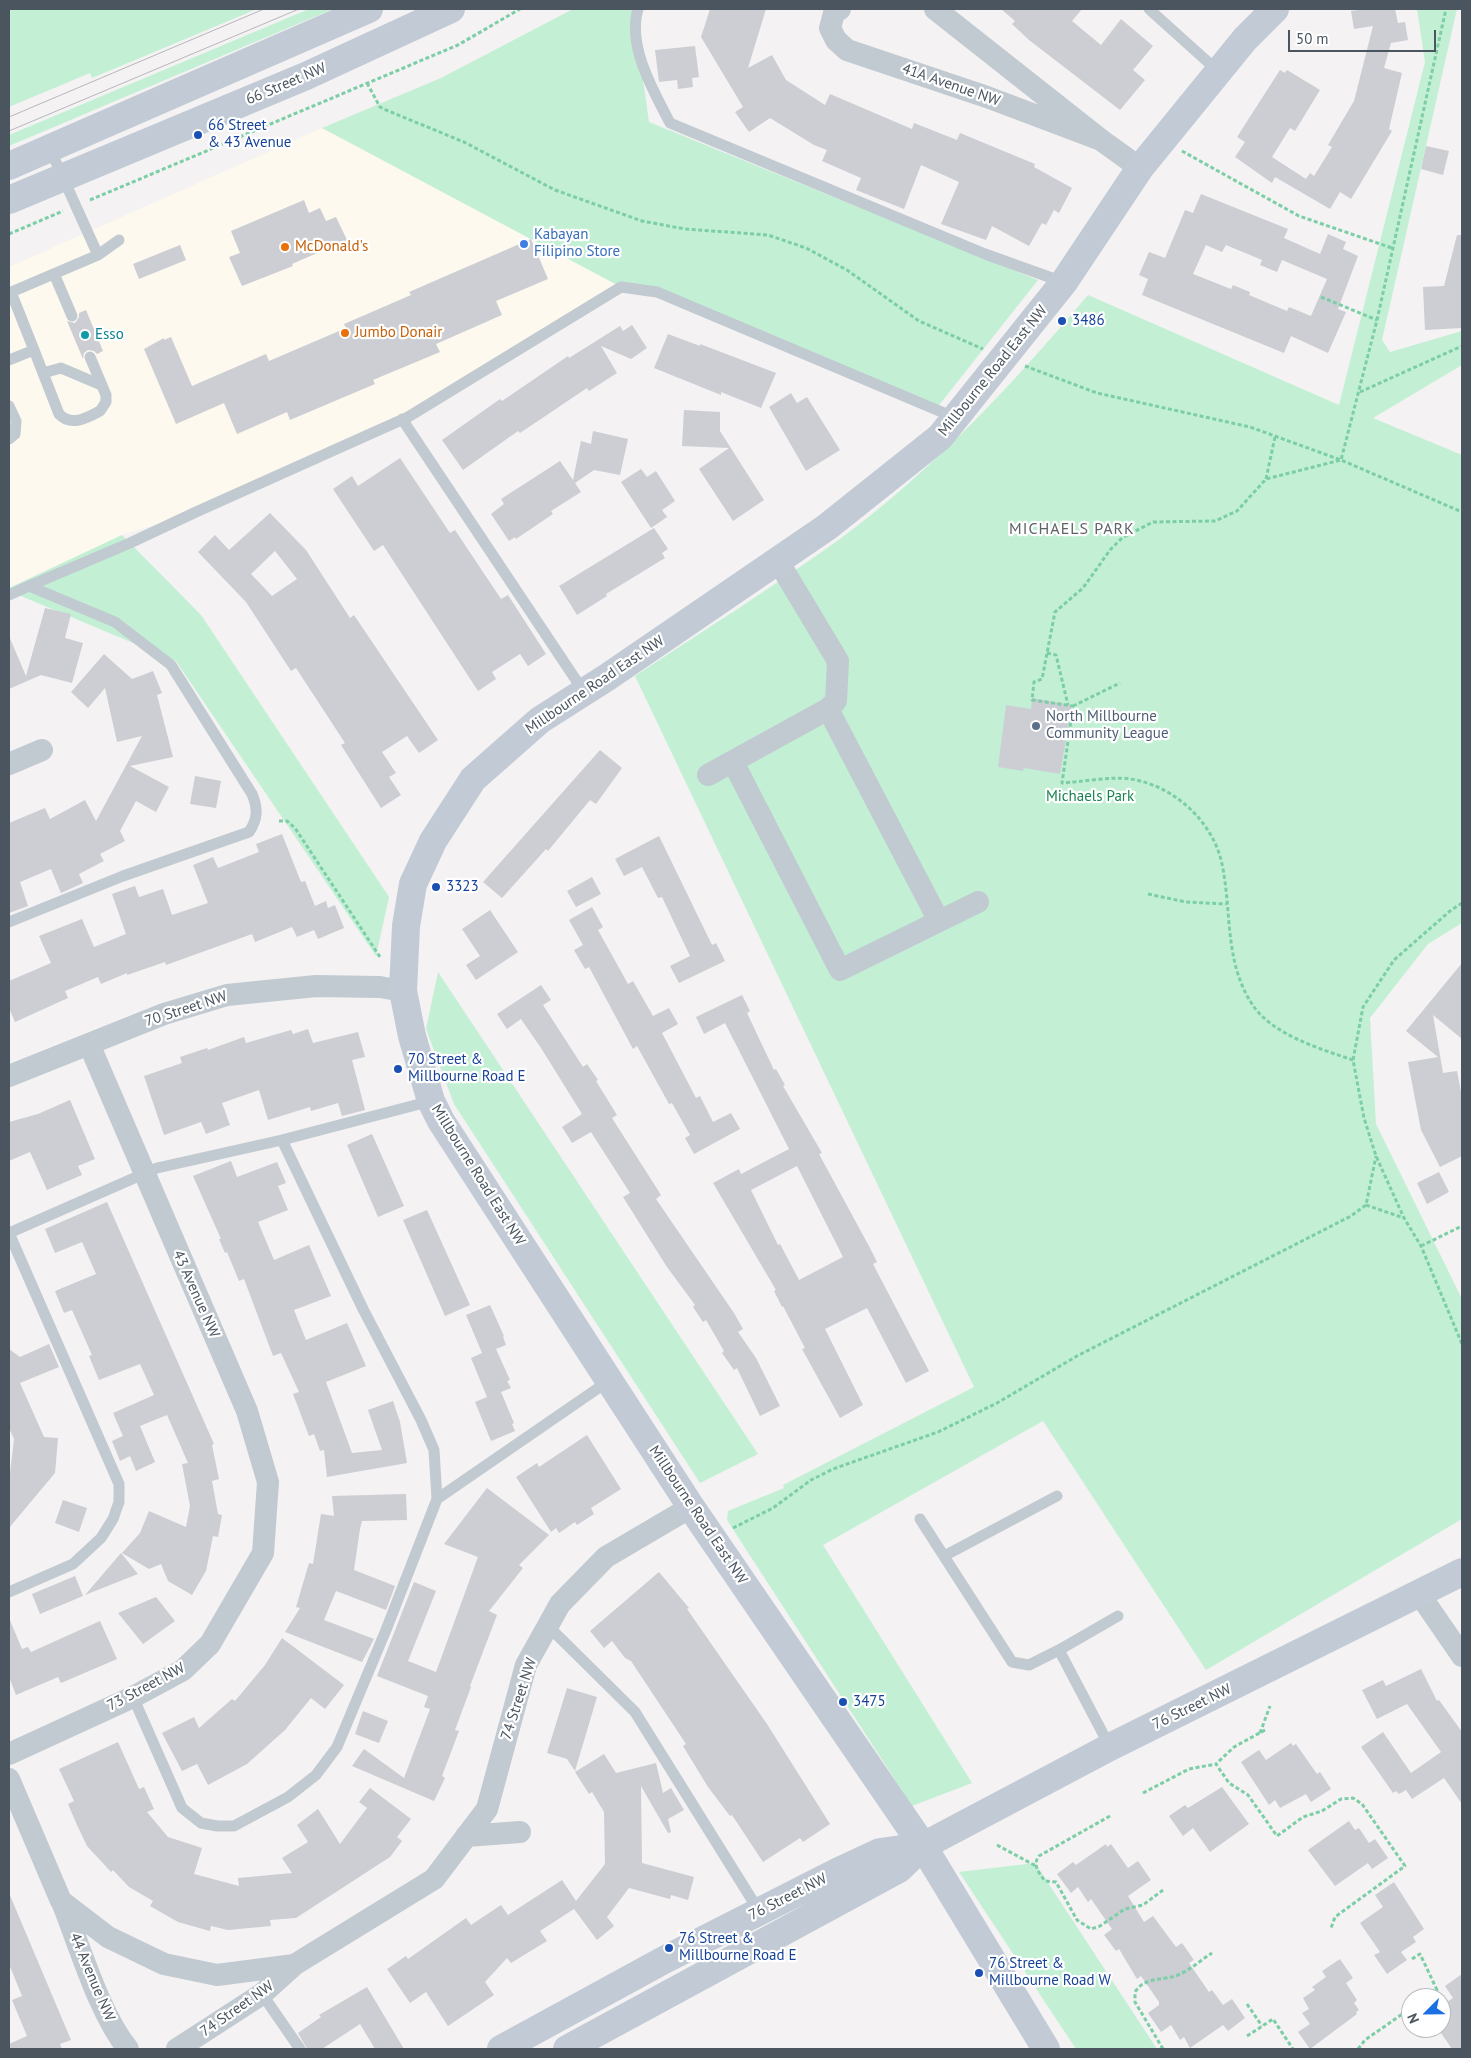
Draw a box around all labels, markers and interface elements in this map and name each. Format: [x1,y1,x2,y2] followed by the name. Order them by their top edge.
[1291,20,1438,52] scale bar
[1296,29,1329,48] text: 50 m
[243,59,329,109] street label: 66 Street NW
[900,60,1002,110] street label: 41A Avenue NW
[208,117,291,152] place label: 66 Street & 43 Avenue
[192,129,204,141] marker: 66 Street & 43 Avenue
[534,226,620,261] place label: Kabayan Filipino Store
[295,238,368,256] place label: McDonald's
[518,238,530,250] marker: Kabayan Filipino Store
[279,241,291,253] marker: McDonald's
[935,302,1051,440] street label: Millbourne Road East NW
[1072,312,1105,330] place label: 3486
[1056,315,1068,327] marker: 3486
[355,324,442,342] place label: Jumbo Donair
[95,326,124,344] place label: Esso
[339,327,351,339] marker: Jumbo Donair
[79,329,91,341] marker: Esso
[1007,519,1137,539] district label: MICHAELS PARK
[522,632,668,738] street label: Millbourne Road East NW
[1046,708,1169,743] place label: North Millbourne Community League
[1030,720,1042,732] marker: North Millbourne Community League
[1046,788,1134,806] park label: Michaels Park
[446,878,479,896] place label: 3323
[430,881,442,893] marker: 3323
[143,987,229,1031] street label: 70 Street NW
[408,1051,526,1086] place label: 70 Street & Millbourne Road E
[392,1063,404,1075] marker: 70 Street & Millbourne Road E
[427,1101,529,1249] street label: Millbourne Road East NW
[169,1248,223,1340] street label: 43 Avenue NW
[645,1442,751,1588] street label: Millbourne Road East NW
[497,1656,541,1742] street label: 74 Street NW
[104,1659,188,1715] street label: 73 Street NW
[1150,1680,1234,1734] street label: 76 Street NW
[853,1693,886,1711] place label: 3475
[837,1696,849,1708] marker: 3475
[746,1870,830,1924] street label: 76 Street NW
[65,1930,119,2024] street label: 44 Avenue NW
[679,1930,797,1965] place label: 76 Street & Millbourne Road E
[663,1942,675,1954] marker: 76 Street & Millbourne Road E
[989,1955,1111,1990] place label: 76 Street & Millbourne Road W
[973,1967,985,1979] marker: 76 Street & Millbourne Road W
[197,1977,277,2041] street label: 74 Street NW
[1401,1988,1451,2038] north arrow
[1403,2011,1423,2026] text: N

